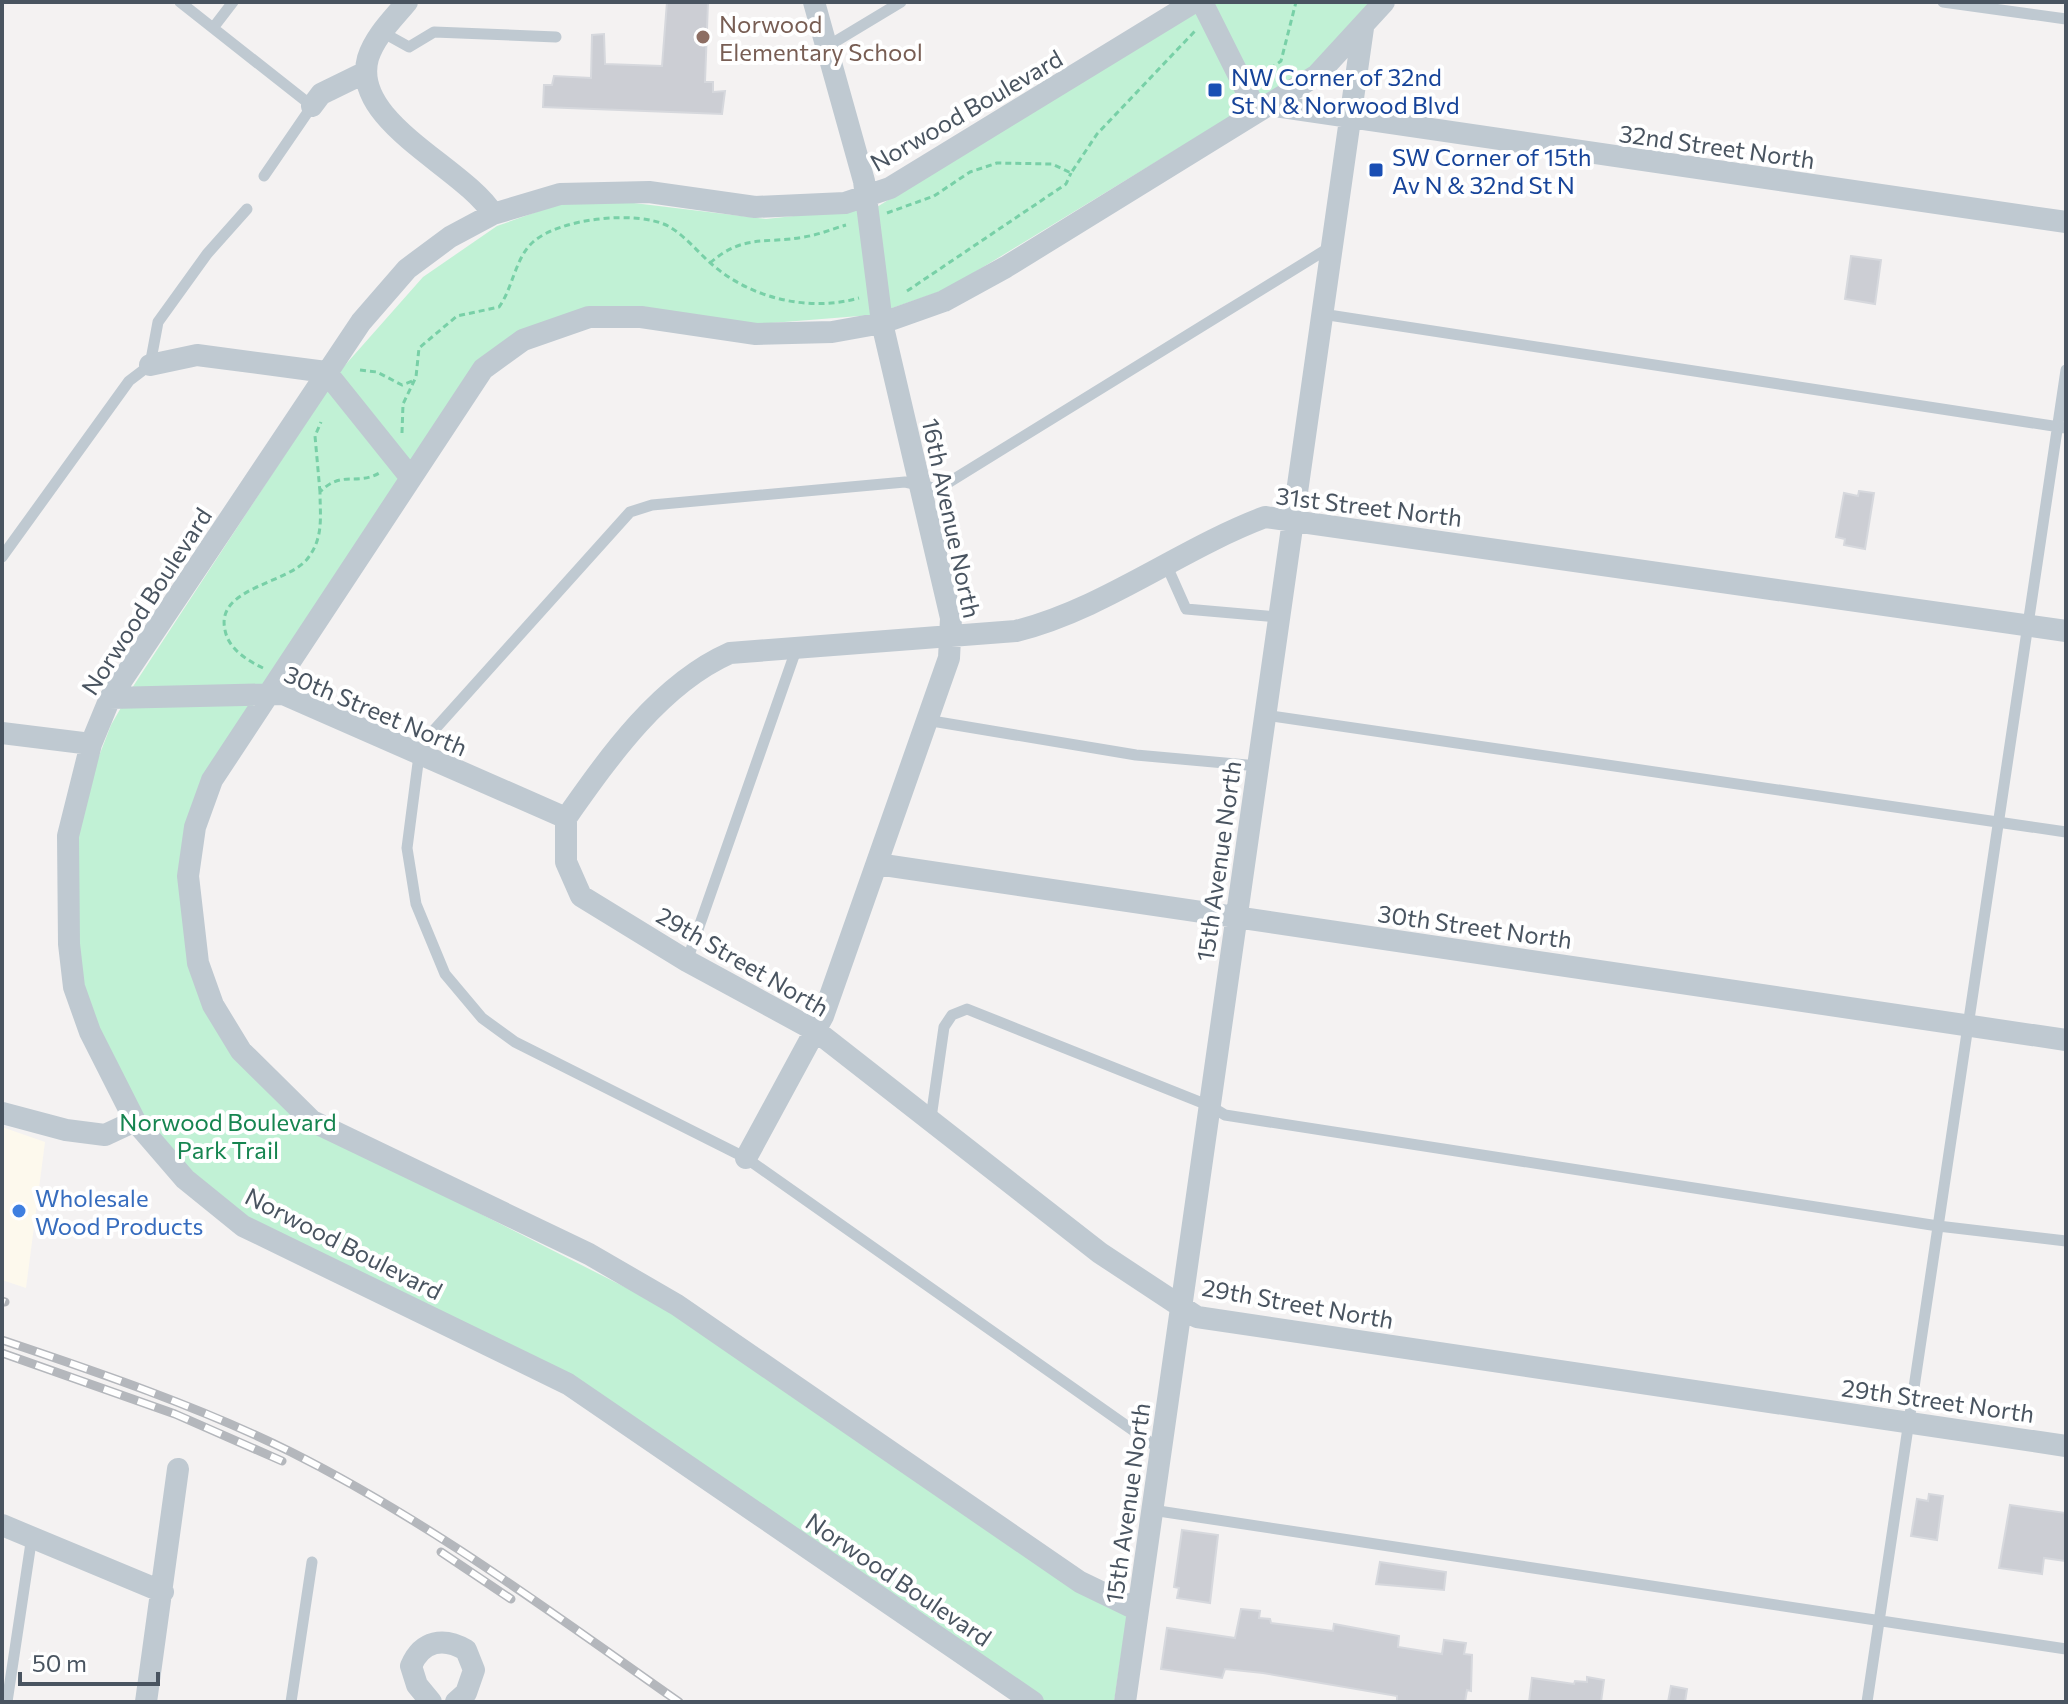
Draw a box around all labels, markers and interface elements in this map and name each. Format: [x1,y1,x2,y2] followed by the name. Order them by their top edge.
[719,9,923,66] place label: Norwood Elementary School
[694,28,712,46] marker: Norwood Elementary School
[865,43,1067,177] street label: Norwood Boulevard
[1231,62,1460,119] place label: NW Corner of 32nd St N & Norwood Blvd
[1206,81,1224,99] marker: NW Corner of 32nd St N & Norwood Blvd
[1617,118,1817,174] street label: 32nd Street North
[1392,142,1592,199] place label: SW Corner of 15th Av N & 32nd St N
[1367,161,1385,179] marker: SW Corner of 15th Av N & 32nd St N
[917,416,987,620] street label: 16th Avenue North
[1274,480,1464,532] street label: 31st Street North
[75,502,217,700] street label: Norwood Boulevard
[280,658,472,762] street label: 30th Street North
[1190,759,1246,963] street label: 15th Avenue North
[1376,898,1574,954] street label: 30th Street North
[652,900,834,1022] street label: 29th Street North
[119,1107,337,1164] park label: Norwood Boulevard Park Trail
[241,1181,447,1305] street label: Norwood Boulevard
[35,1183,203,1240] place label: Wholesale Wood Products
[10,1202,28,1220] marker: Wholesale Wood Products
[1200,1272,1396,1334] street label: 29th Street North
[1840,1372,2036,1428] street label: 29th Street North
[1099,1401,1155,1605] street label: 15th Avenue North
[801,1506,997,1652] street label: Norwood Boulevard
[20,1636,158,1686] scale bar
[32,1648,87,1677] text: 50 m

